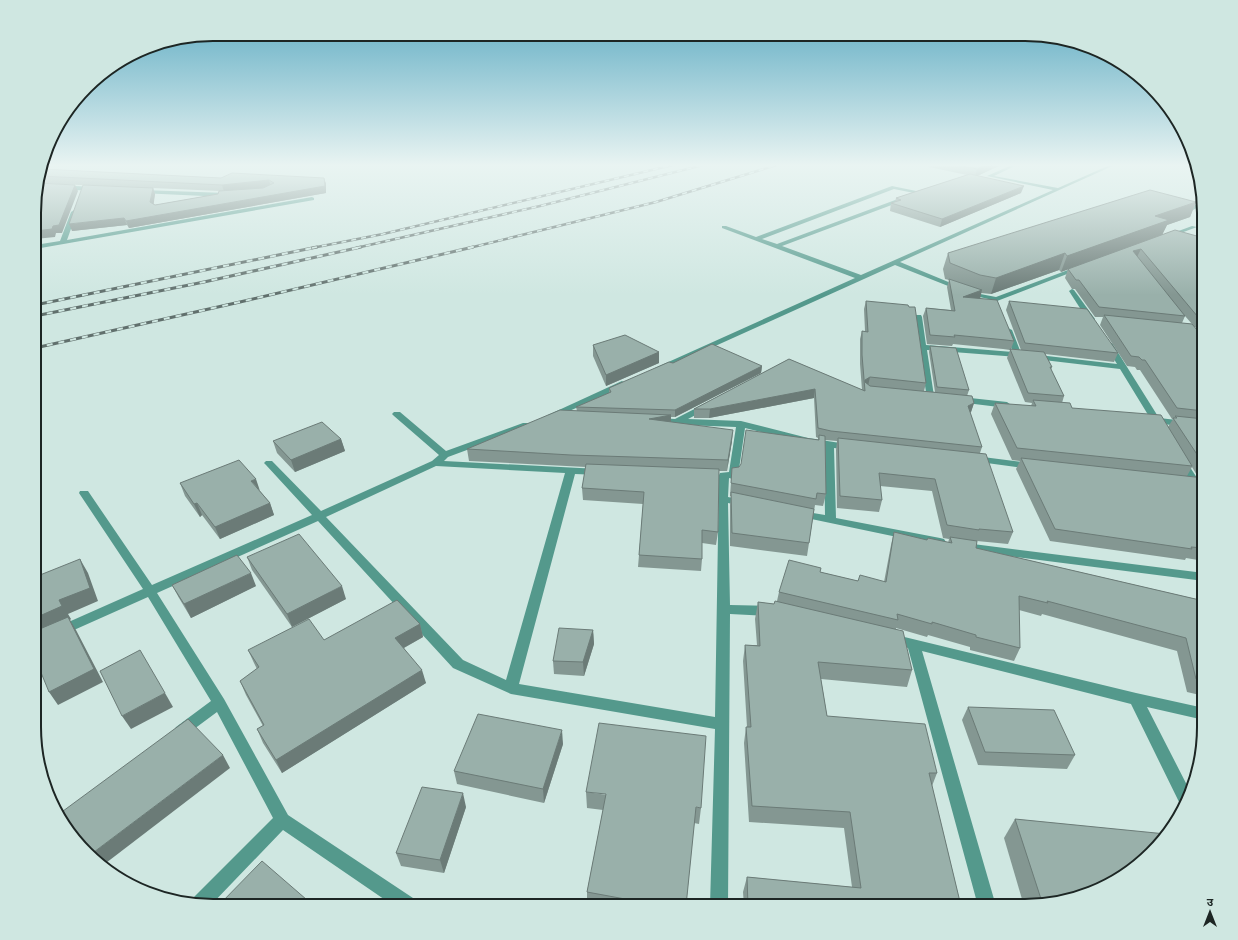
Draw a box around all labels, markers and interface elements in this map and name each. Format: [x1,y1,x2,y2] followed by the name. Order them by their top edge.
[1190,892,1230,932] north arrow
[1207,894,1214,910] text: उ

